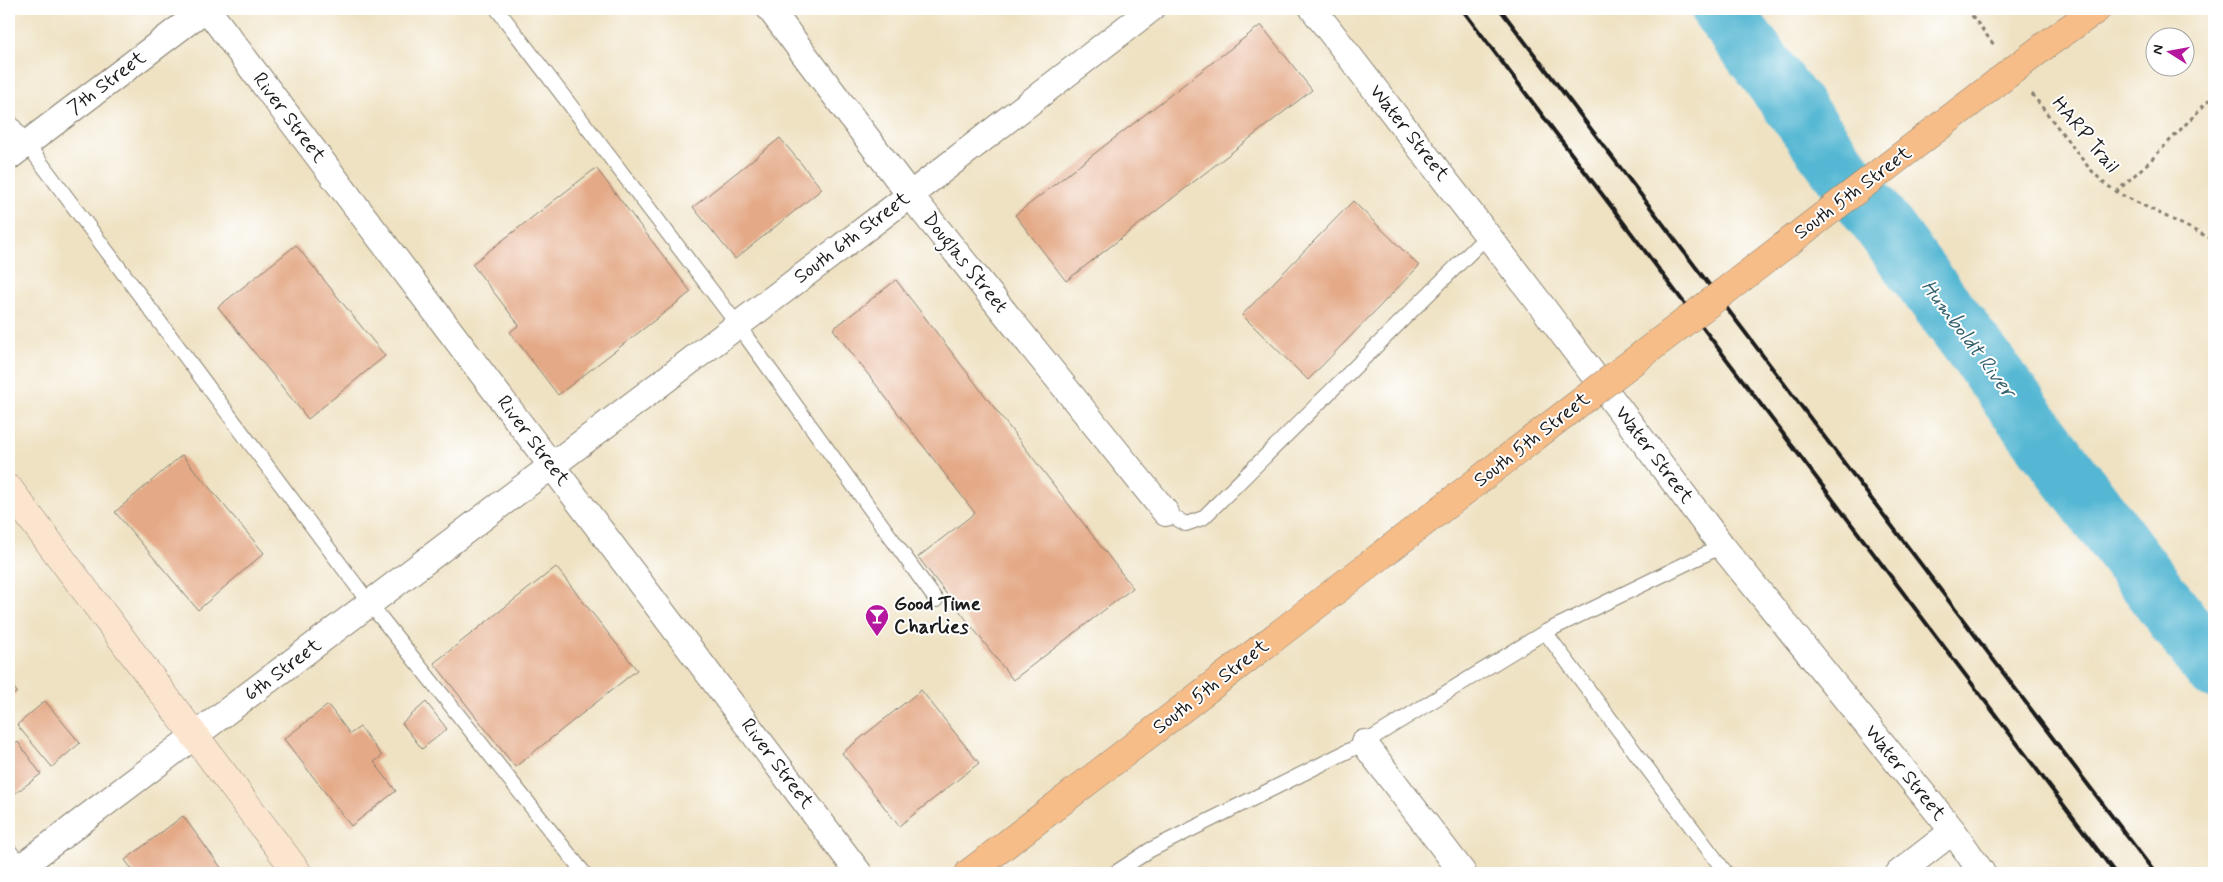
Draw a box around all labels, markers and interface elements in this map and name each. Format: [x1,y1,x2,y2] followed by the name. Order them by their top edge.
[2146,28,2196,78] north arrow
[2148,43,2168,56] text: N
[62,44,152,121] street label: 7th Street
[246,67,332,169] street label: River Street
[1363,79,1456,187] street label: Water Street
[2045,91,2125,179] street label: HARP Trail
[1789,140,1917,246] street label: South 5th Street
[789,185,916,290] street label: South 6th Street
[914,207,1014,320] street label: Douglas Street
[1914,274,2024,406] water label: Humboldt River
[1468,386,1596,494] street label: South 5th Street
[490,390,576,492] street label: River Street
[1608,401,1700,510] street label: Water Street
[894,591,981,641] place label: Good Time Charlies
[864,603,890,637] bar icon: Good Time Charlies
[239,632,327,708] street label: 6th Street
[1147,633,1275,741] street label: South 5th Street
[734,713,820,815] street label: River Street
[1858,719,1952,827] street label: Water Street

